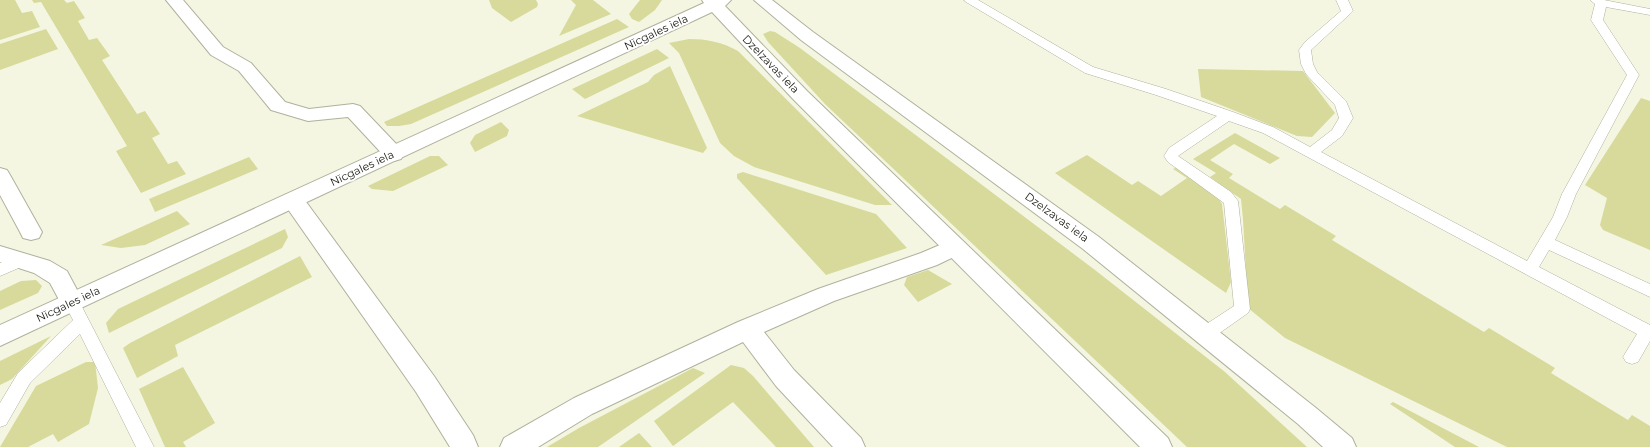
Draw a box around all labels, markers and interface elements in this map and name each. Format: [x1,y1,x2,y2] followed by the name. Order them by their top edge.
[622,11,690,53] street label: Nīcgales iela
[740,32,802,96] street label: Dzelzavas iela
[328,147,396,189] street label: Nīcgales iela
[1022,189,1092,245] street label: Dzelzavas iela
[34,283,102,325] street label: Nīcgales iela

